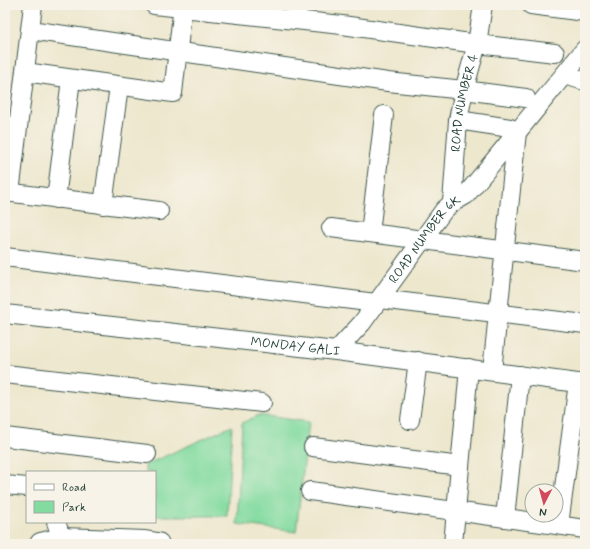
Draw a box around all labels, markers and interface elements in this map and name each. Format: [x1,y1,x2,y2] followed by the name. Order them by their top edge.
[447,52,482,153] street label: ROAD NUMBER 4
[385,191,464,287] street label: ROAD NUMBER 6K
[250,333,341,360] street label: MONDAY GALI
[26,471,156,523] legend
[62,480,86,496] text: Road
[524,483,564,523] north arrow
[62,500,86,516] text: Park
[539,505,547,519] text: N

